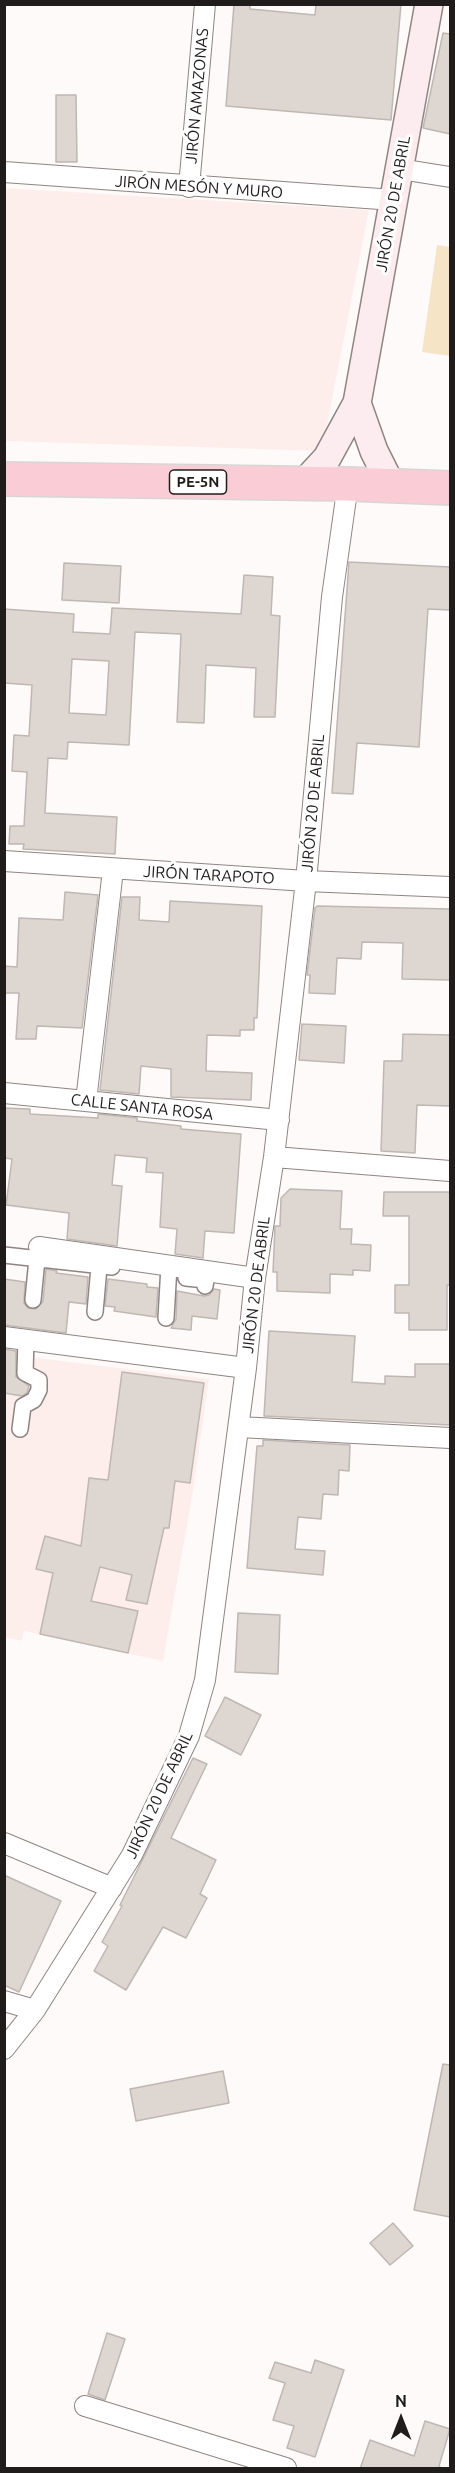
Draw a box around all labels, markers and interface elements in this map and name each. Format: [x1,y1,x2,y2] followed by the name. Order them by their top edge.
[182,27,212,165] street label: JIRÓN AMAZONAS
[372,134,414,274] street label: JIRÓN 20 DE ABRIL
[114,172,284,202] street label: JIRÓN MESÓN Y MURO
[170,470,226,494] road number: PE-5N
[297,733,329,873] street label: JIRÓN 20 DE ABRIL
[143,862,275,888] street label: JIRÓN TARAPOTO
[70,1090,214,1124] street label: CALLE SANTA ROSA
[238,1215,274,1355] street label: JIRÓN 20 DE ABRIL
[121,1728,197,1862] street label: JIRÓN 20 DE ABRIL
[371,2389,431,2449] north arrow
[395,2392,407,2410] text: N

